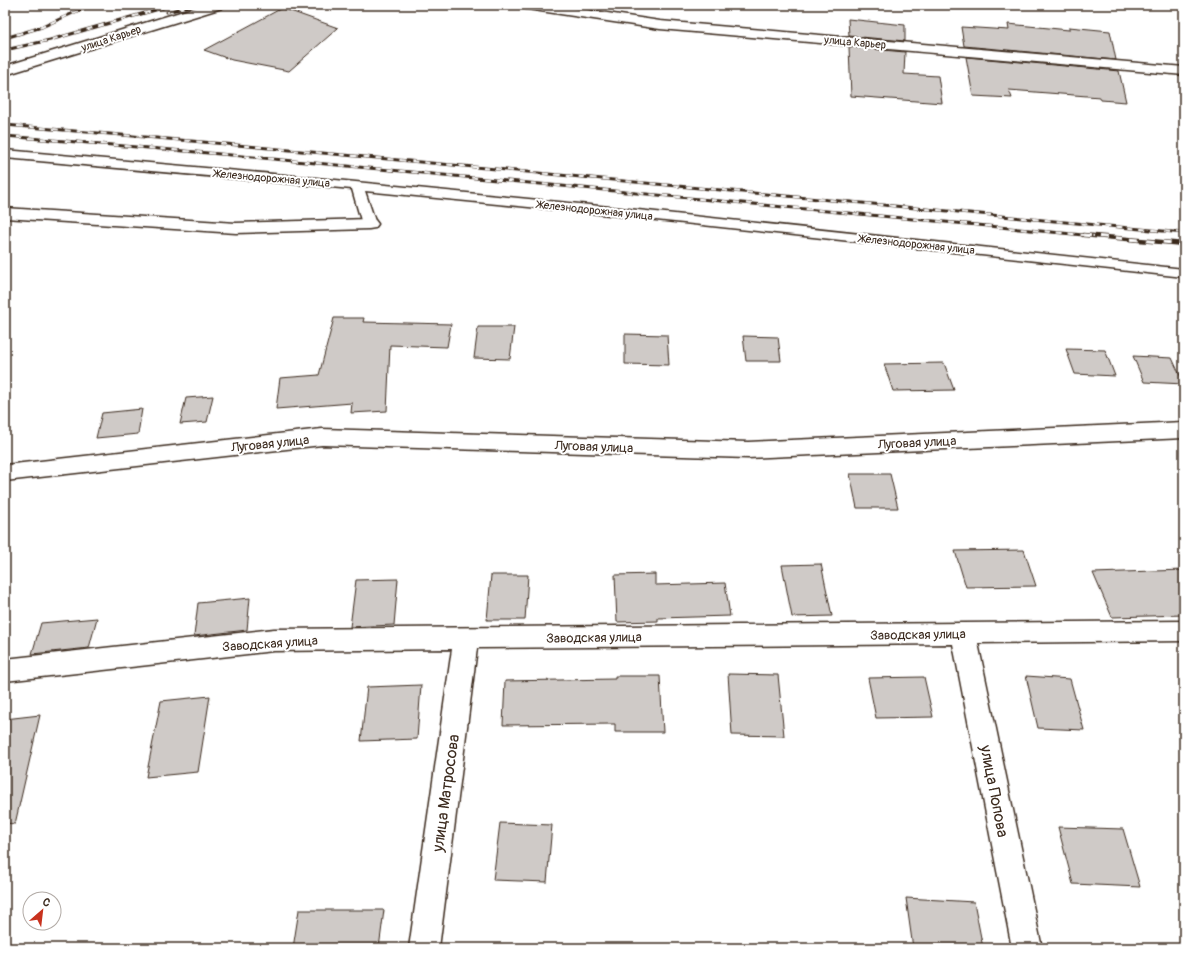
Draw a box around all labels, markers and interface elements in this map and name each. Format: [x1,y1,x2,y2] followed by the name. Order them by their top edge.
[79,23,143,55] street label: улица Карьер
[822,33,886,52] street label: улица Карьер
[212,167,330,190] street label: Железнодорожная улица
[535,198,653,223] street label: Железнодорожная улица
[857,232,975,257] street label: Железнодорожная улица
[229,432,310,456] street label: Луговая улица
[876,433,957,453] street label: Луговая улица
[553,438,633,456] street label: Луговая улица
[870,626,966,644] street label: Заводская улица
[546,629,642,647] street label: Заводская улица
[222,633,318,655] street label: Заводская улица
[428,733,464,854] street label: улица Матросова
[975,742,1013,839] street label: улица Попова
[22,891,62,931] north arrow
[40,895,53,910] text: С

